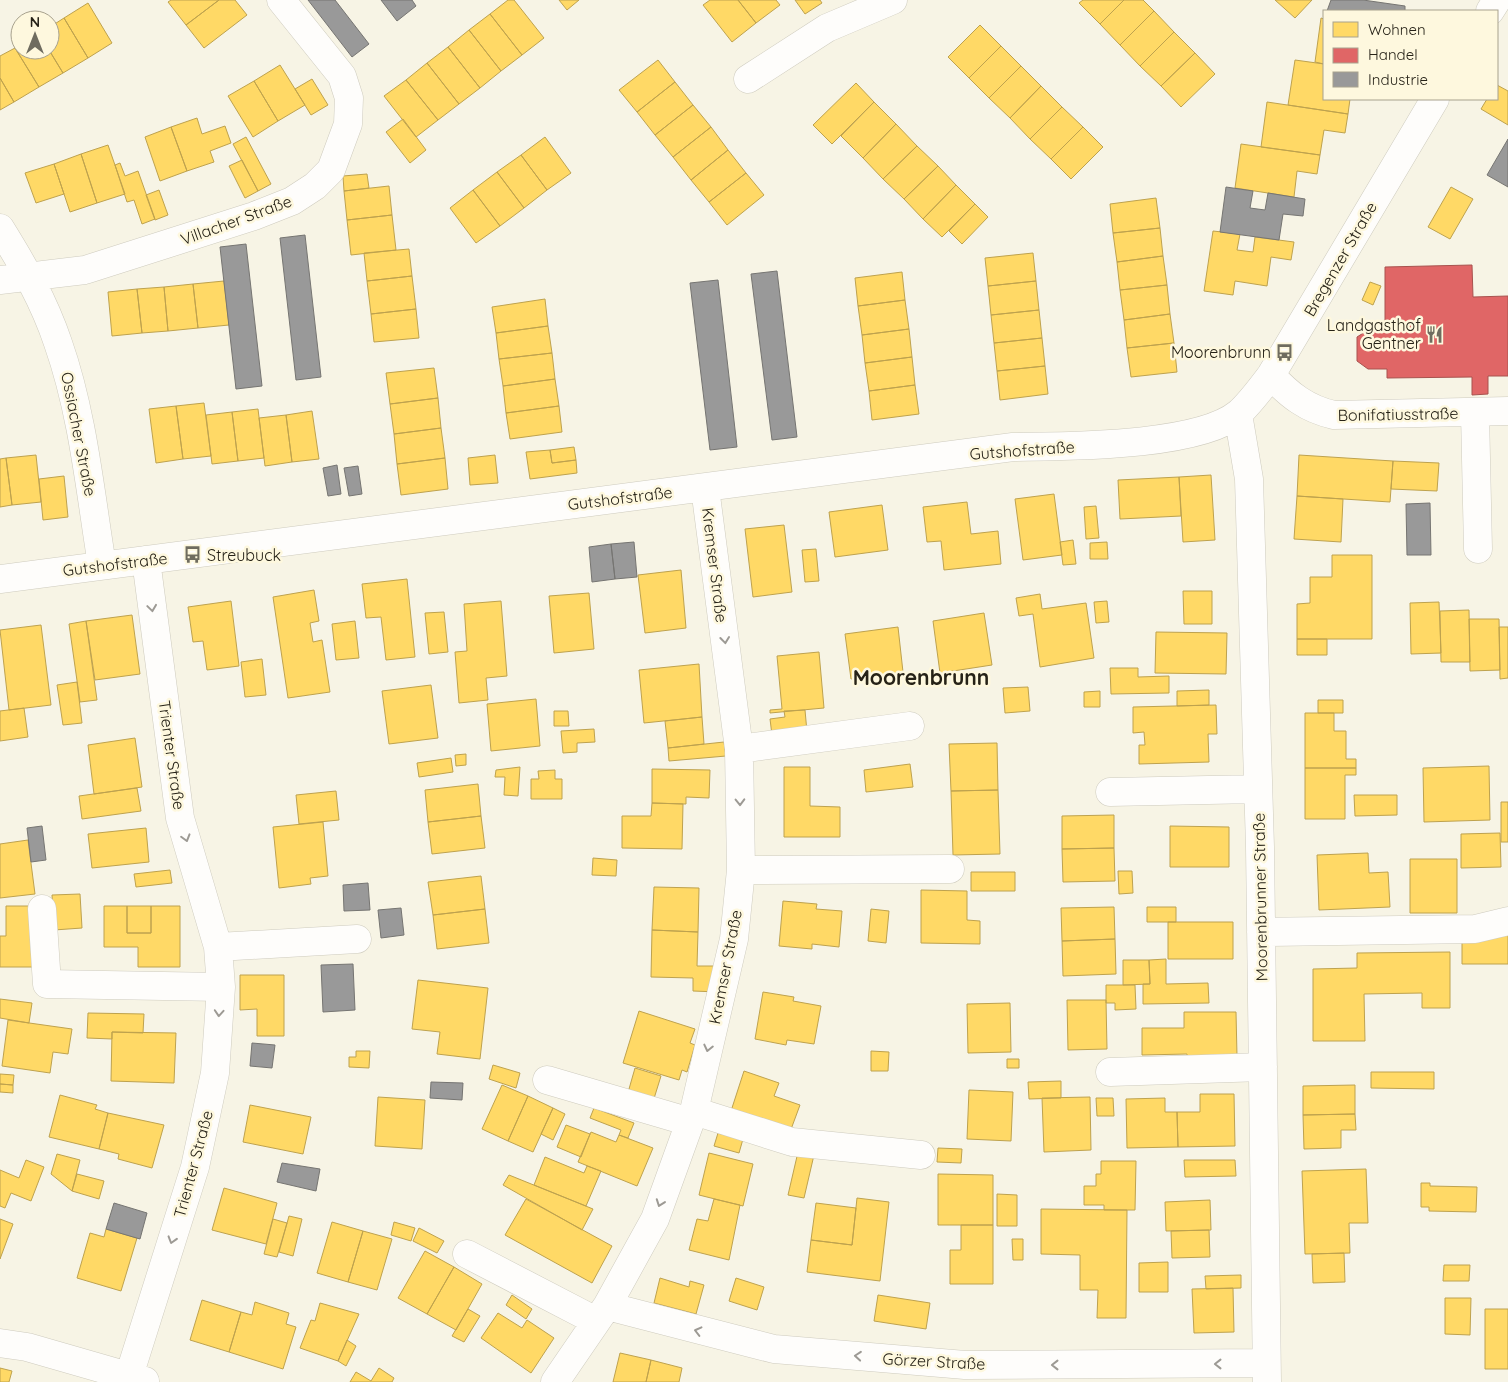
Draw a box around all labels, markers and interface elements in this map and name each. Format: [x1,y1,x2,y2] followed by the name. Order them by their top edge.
[10,10,60,60] north arrow
[1323,10,1498,100] legend
[30,13,40,31] text: N
[1368,20,1426,39] text: Wohnen
[1368,45,1418,64] text: Handel
[1368,70,1428,89] text: Industrie
[178,191,294,249] street label: Villacher Straße
[1299,198,1381,320] street label: Bregenzer Straße
[1327,315,1421,353] place label: Landgasthof Gentner
[1425,324,1445,344] restaurant icon: Landgasthof Gentner
[1171,342,1271,362] place label: Moorenbrunn
[1275,342,1295,362] bus stop icon: Moorenbrunn
[57,370,101,498] street label: Ossiacher Straße
[1337,403,1459,425] street label: Bonifatiusstraße
[969,436,1075,464] street label: Gutshofstraße
[567,482,673,514] street label: Gutshofstraße
[698,506,732,624] street label: Kremser Straße
[183,545,203,565] bus stop icon: Streubuck
[207,545,281,565] place label: Streubuck
[62,548,168,580] street label: Gutshofstraße
[146,605,157,613] one-way arrow
[719,636,730,644] one-way arrow
[853,664,989,690] district label: Moorenbrunn
[154,699,190,811] street label: Trienter Straße
[735,798,745,806] one-way arrow
[1249,813,1271,981] street label: Moorenbrunner Straße
[181,833,191,842] one-way arrow
[704,908,746,1026] street label: Kremser Straße
[214,1010,225,1018] one-way arrow
[703,1044,714,1053] one-way arrow
[169,1108,217,1220] street label: Trienter Straße
[656,1198,666,1207] one-way arrow
[167,1235,177,1244] one-way arrow
[693,1326,702,1337] one-way arrow
[882,1348,986,1374] street label: Görzer Straße
[854,1351,862,1362] one-way arrow
[1051,1359,1059,1370] one-way arrow
[1213,1359,1221,1369] one-way arrow

